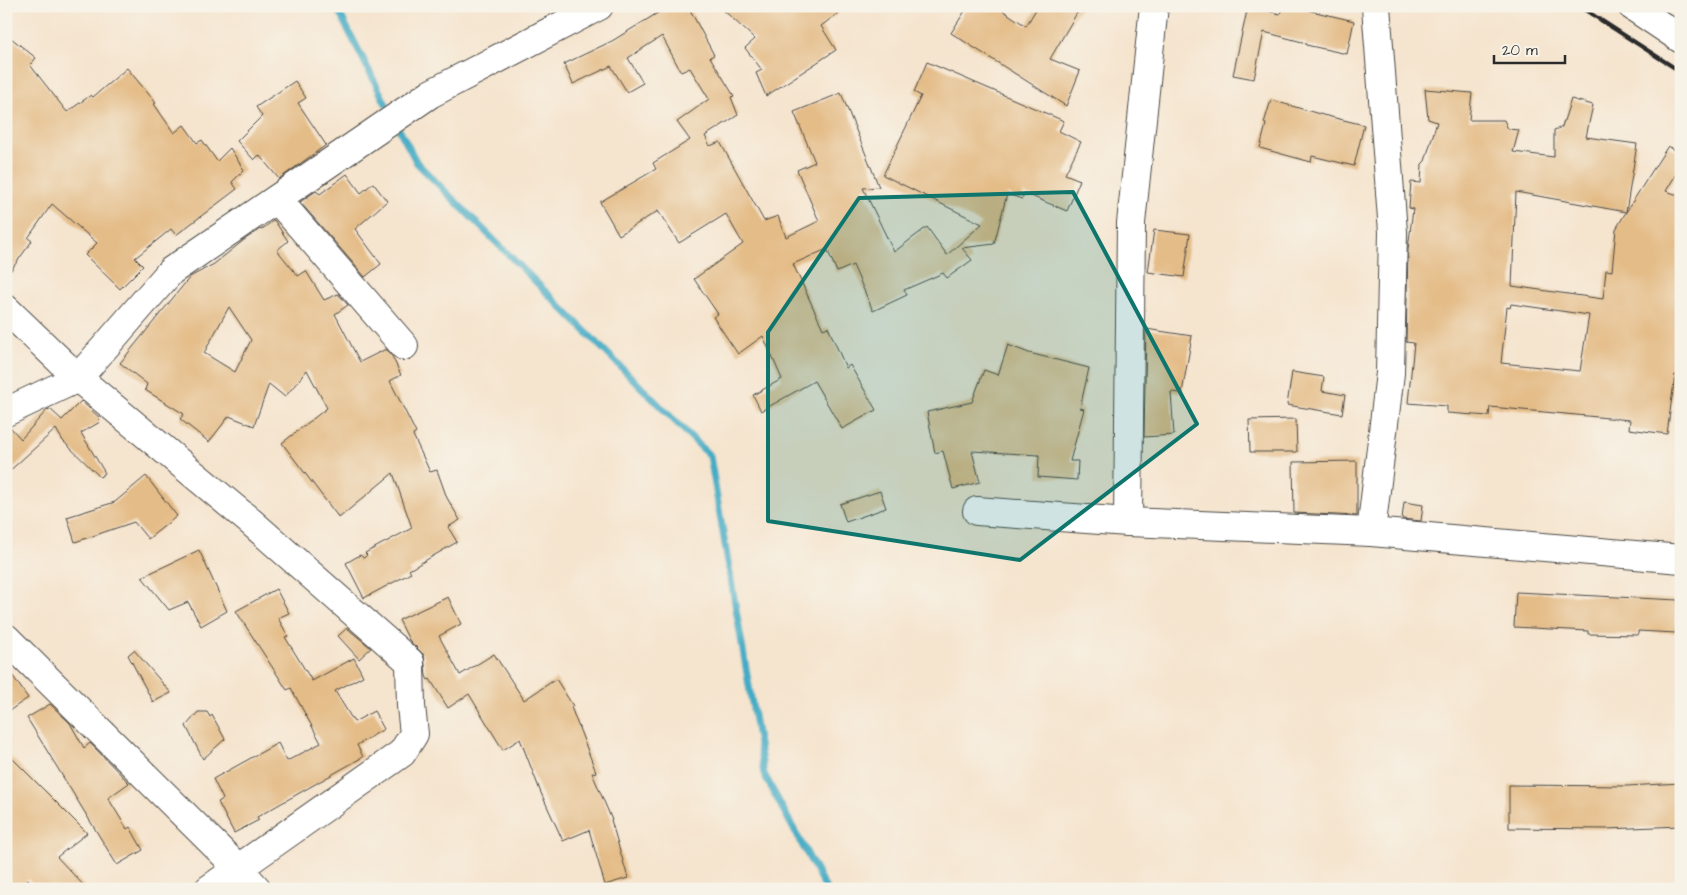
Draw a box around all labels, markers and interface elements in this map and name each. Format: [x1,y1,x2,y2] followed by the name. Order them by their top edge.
[1494,32,1566,64] scale bar
[1502,40,1538,61] text: 20 m

